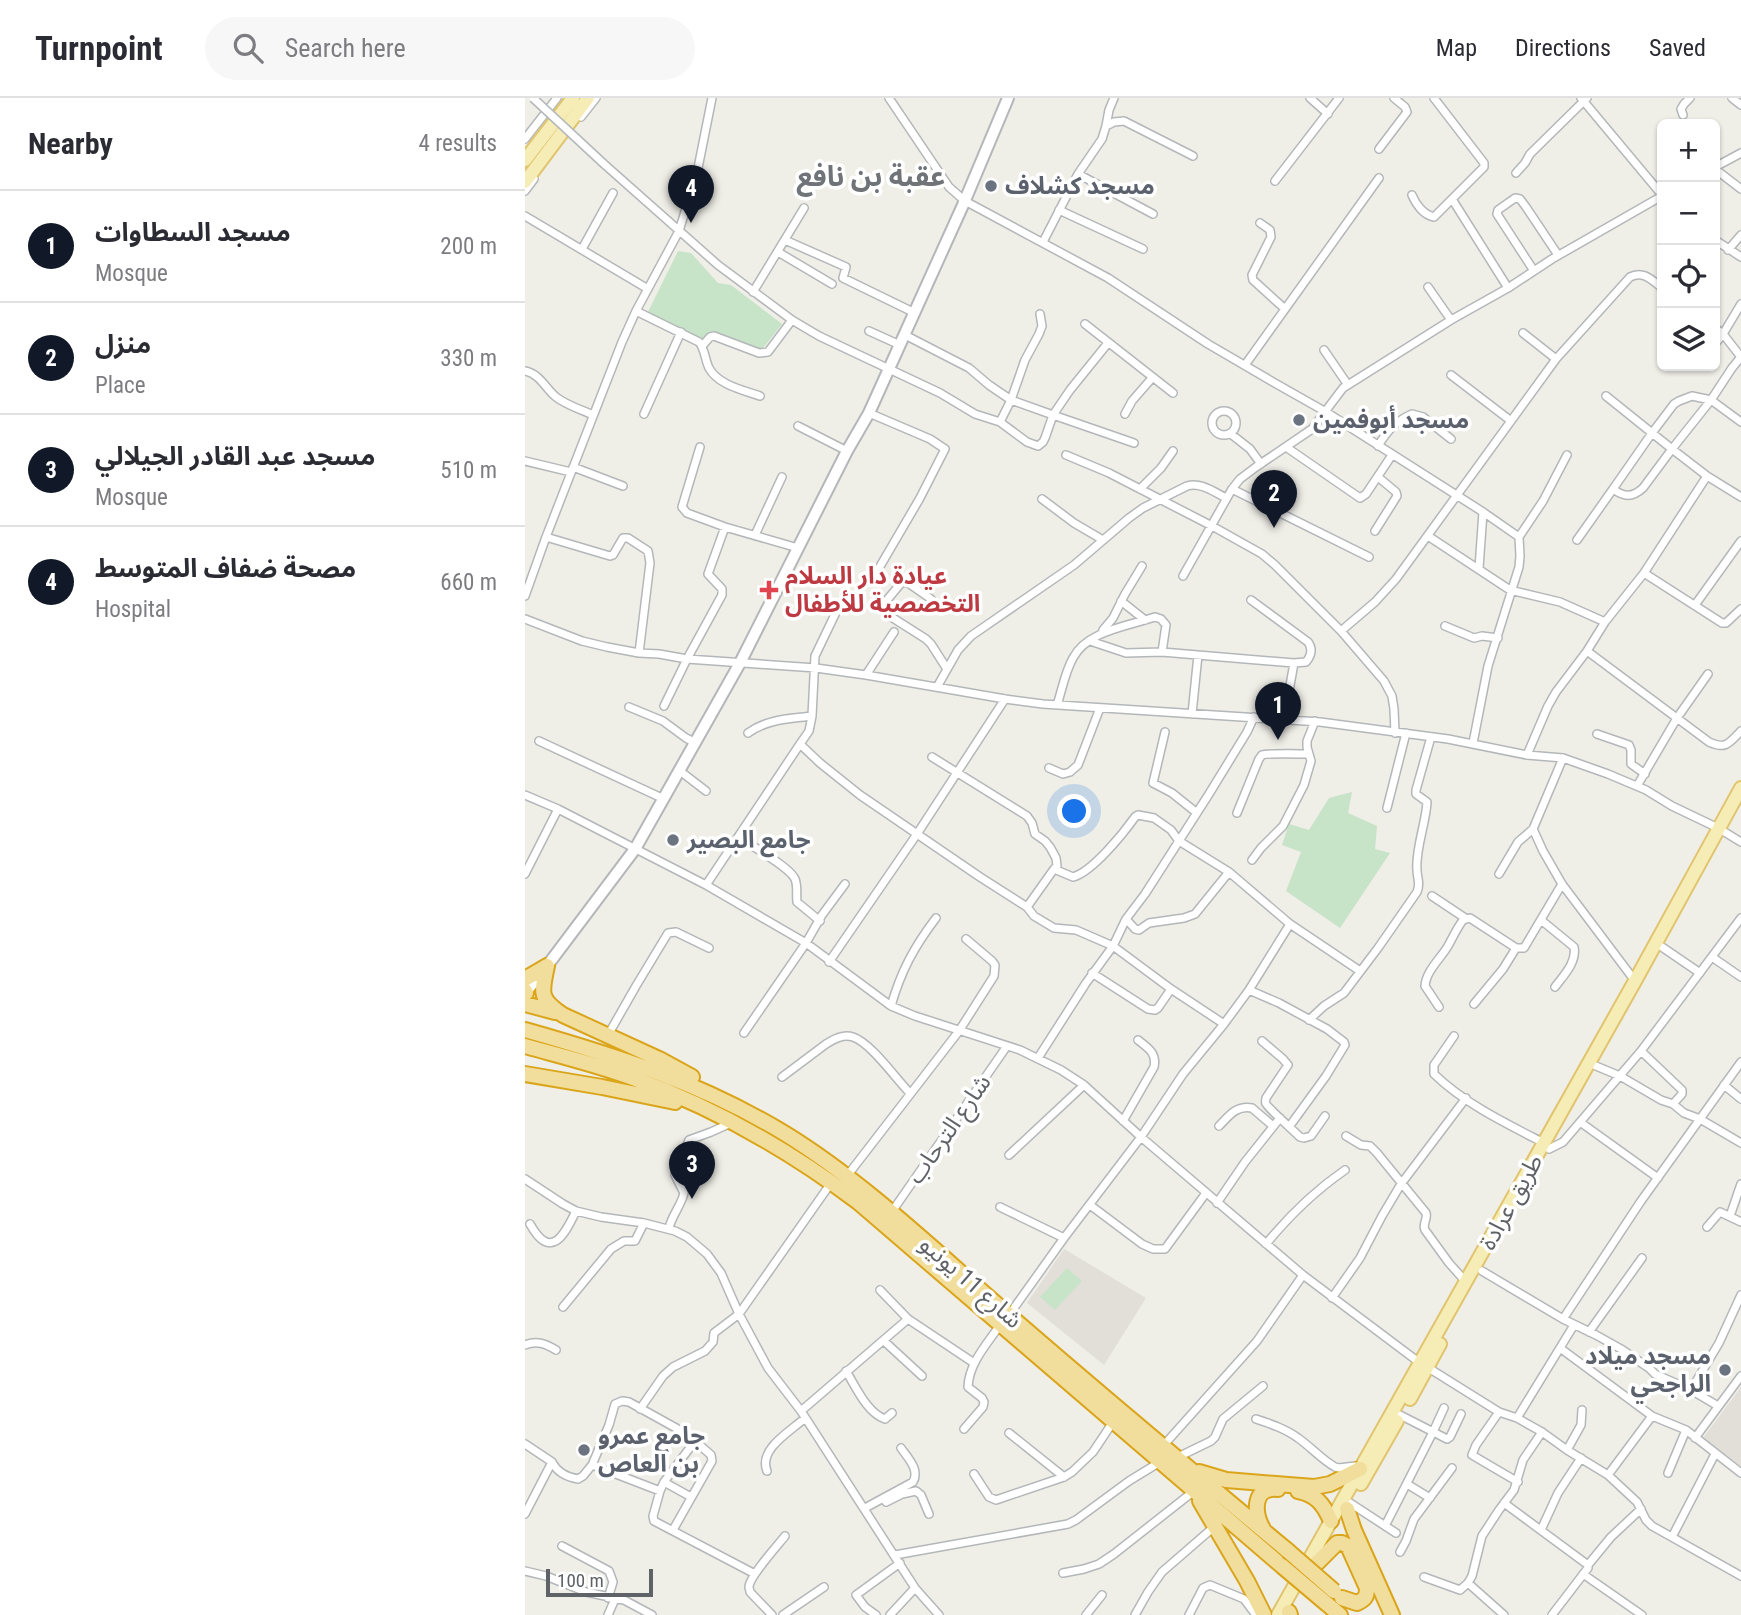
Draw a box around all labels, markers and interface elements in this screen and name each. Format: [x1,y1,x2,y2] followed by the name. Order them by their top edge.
[205,17,695,80] search box
[35,29,163,68] text: Turnpoint
[229,29,267,67] icon: search
[285,33,406,63] text: Search here
[1436,34,1477,62] text: Map
[1515,34,1611,62] text: Directions
[1649,34,1706,62] text: Saved
[1657,119,1720,371] map controls
[1657,119,1720,182] button: +
[28,126,113,161] text: Nearby
[419,130,497,157] text: 4 results
[797,160,945,197] district label: عقبة بن نافع
[668,165,714,223] pin: 4
[1005,172,1155,200] place label: مسجد كشلاف
[983,178,999,194] marker: مسجد كشلاف
[1657,182,1720,245] button: −
[95,217,291,247] text: مسجد السطاوات
[45,233,57,260] text: 1
[440,233,497,260] text: 200 m
[1657,245,1720,308] button: locate
[95,260,168,287] text: Mosque
[1657,308,1720,371] button: layers
[95,329,151,359] text: منزل
[45,345,57,372] text: 2
[440,345,497,372] text: 330 m
[95,372,145,399] text: Place
[1313,405,1469,434] place label: مسجد أبوفمين
[1291,412,1307,428] marker: مسجد أبوفمين
[95,441,375,471] text: مسجد عبد القادر الجيلالي
[45,457,57,484] text: 3
[440,457,497,484] text: 510 m
[1251,470,1297,528] pin: 2
[95,484,168,511] text: Mosque
[95,553,356,583] text: مصحة ضفاف المتوسط
[785,562,980,618] place label: عيادة دار السلام التخصصية للأطفال
[45,569,57,596] text: 4
[440,569,497,596] text: 660 m
[759,580,779,600] marker: عيادة دار السلام التخصصية للأطفال
[95,596,171,623] text: Hospital
[1255,682,1301,740] pin: 1
[1057,794,1091,828] your location
[686,826,811,858] place label: جامع البصير
[665,832,681,848] marker: جامع البصير
[901,1069,999,1191] street label: شارع الترحاب
[669,1141,715,1199] pin: 3
[1473,1149,1550,1255] street label: طريق عرادة
[912,1230,1028,1336] street label: شارع 11 يونيو
[1585,1342,1711,1404] place label: مسجد ميلاد الراجحي
[1717,1362,1733,1378] marker: مسجد ميلاد الراجحي
[598,1422,705,1478] place label: جامع عمرو بن العاص
[576,1442,592,1458] marker: جامع عمرو بن العاص
[546,1566,653,1598] scale bar
[557,1569,604,1592] text: 100 m

